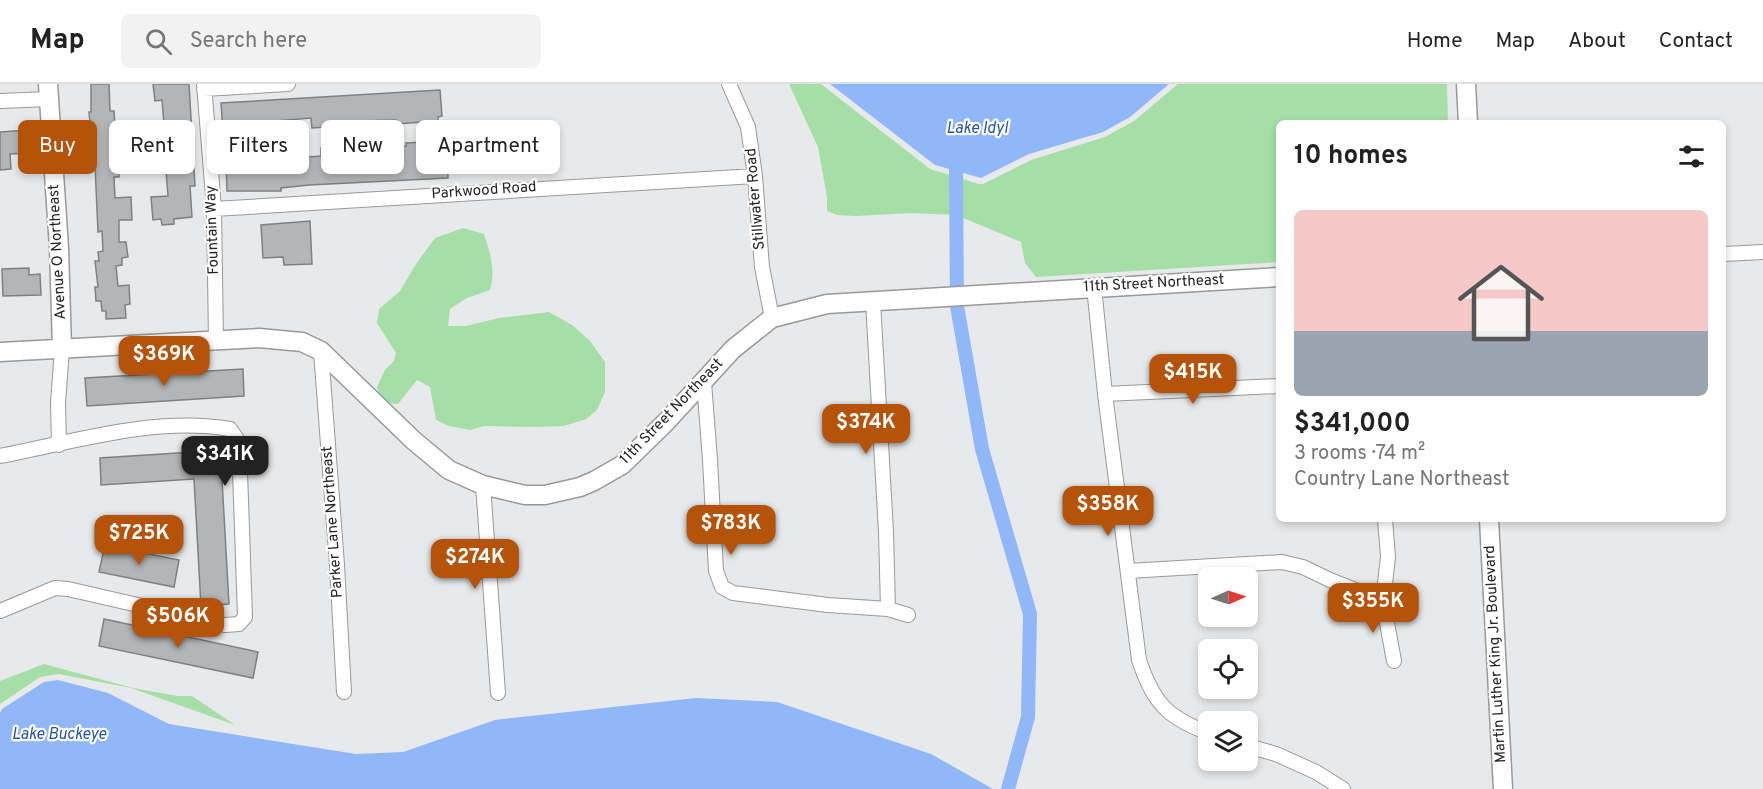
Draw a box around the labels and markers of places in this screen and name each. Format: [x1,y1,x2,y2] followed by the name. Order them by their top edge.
[122,336,206,387] pin: $369K
[1151,354,1235,405] pin: $415K
[824,404,908,455] pin: $374K
[183,436,267,487] pin: $341K
[1066,486,1150,537] pin: $358K
[689,505,773,556] pin: $783K
[97,515,181,566] pin: $725K
[433,539,517,590] pin: $274K
[1331,583,1415,634] pin: $355K
[136,598,220,649] pin: $506K

